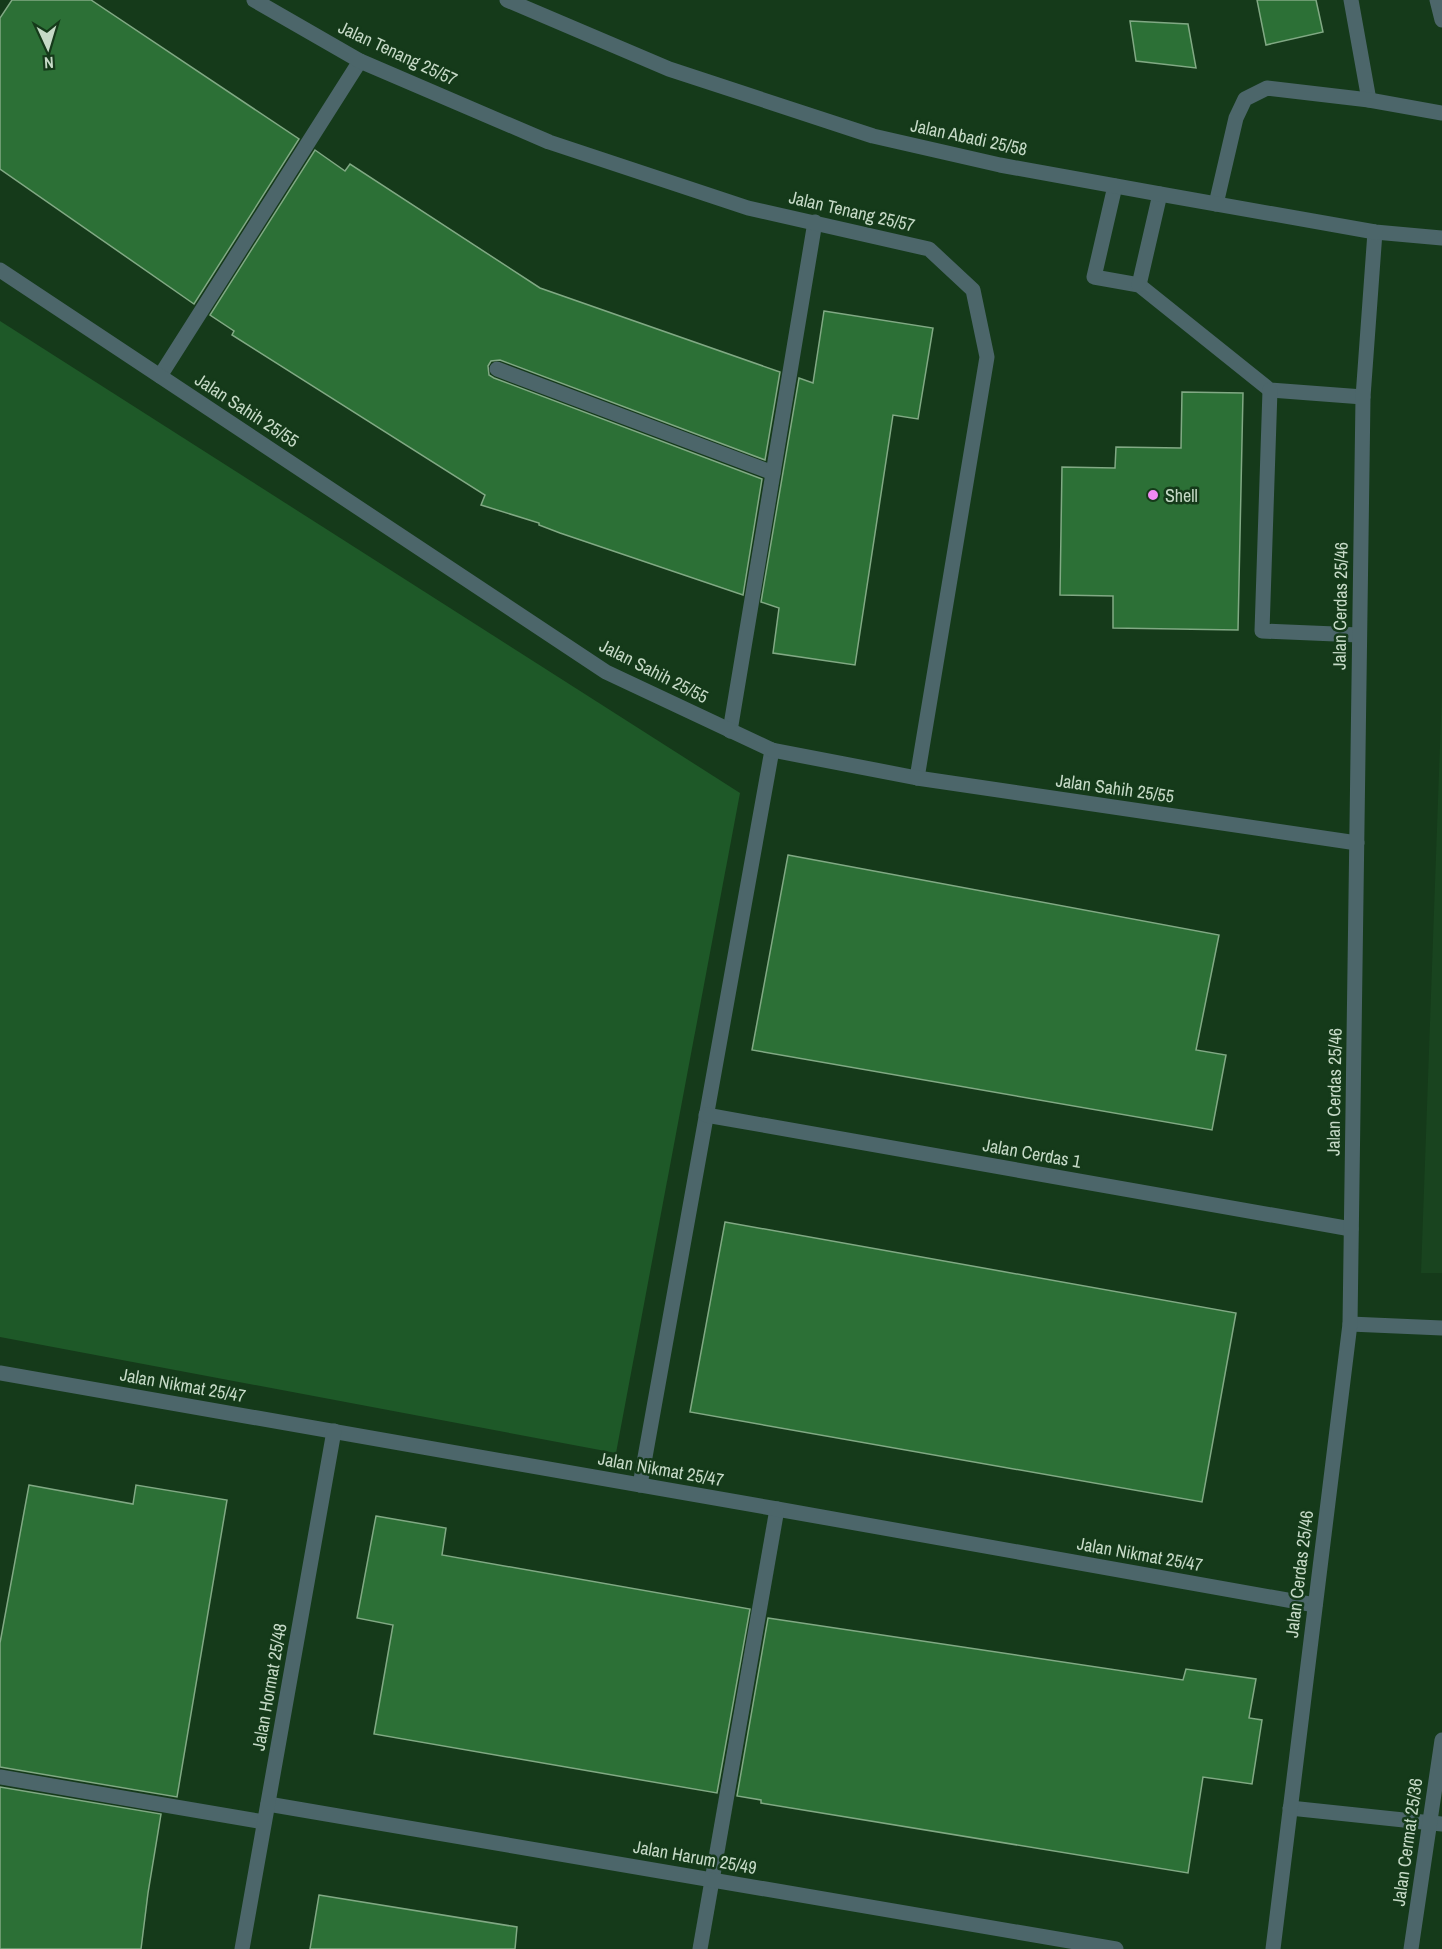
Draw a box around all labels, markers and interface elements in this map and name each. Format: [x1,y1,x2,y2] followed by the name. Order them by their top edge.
[334,14,462,92] street label: Jalan Tenang 25/57
[18,18,78,78] north arrow
[44,52,55,74] text: N
[909,112,1029,162] street label: Jalan Abadi 25/58
[787,184,917,238] street label: Jalan Tenang 25/57
[190,367,304,453] street label: Jalan Sahih 25/55
[1165,483,1198,508] place label: Shell
[1146,488,1160,502] marker: Shell
[1326,542,1354,670] street label: Jalan Cerdas 25/46
[595,633,713,709] street label: Jalan Sahih 25/55
[1054,767,1176,809] street label: Jalan Sahih 25/55
[1320,1028,1348,1156] street label: Jalan Cerdas 25/46
[981,1132,1084,1174] street label: Jalan Cerdas 1
[118,1362,248,1408] street label: Jalan Nikmat 25/47
[596,1446,726,1492] street label: Jalan Nikmat 25/47
[1279,1509,1319,1639] street label: Jalan Cerdas 25/46
[1075,1531,1205,1577] street label: Jalan Nikmat 25/47
[246,1621,292,1753] street label: Jalan Hormat 25/48
[1386,1776,1428,1908] street label: Jalan Cermat 25/36
[631,1834,759,1880] street label: Jalan Harum 25/49

